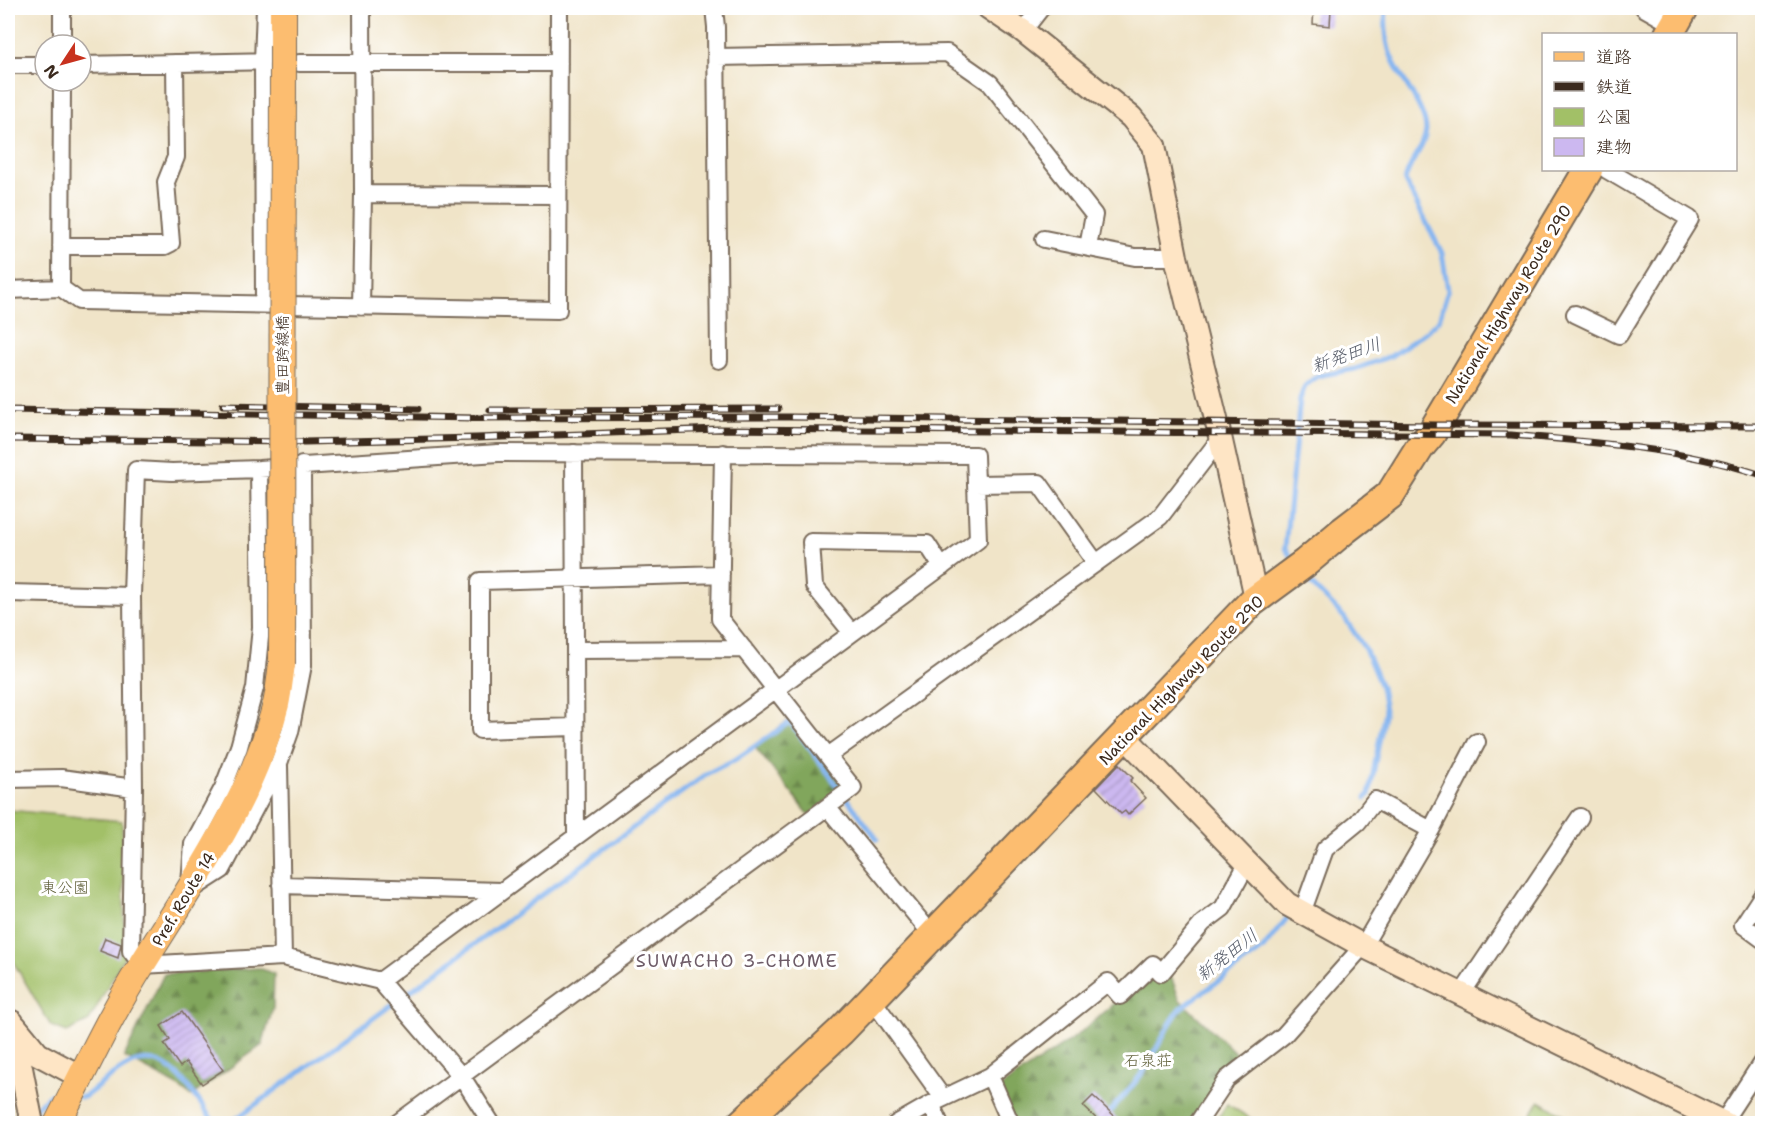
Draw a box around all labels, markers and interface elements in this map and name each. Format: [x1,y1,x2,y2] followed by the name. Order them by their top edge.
[33,33,93,93] north arrow
[1542,33,1737,171] legend
[1596,45,1632,69] text: 道路
[39,60,63,83] text: N
[1596,75,1632,99] text: 鉄道
[1596,105,1632,129] text: 公園
[1596,135,1632,159] text: 建物
[1441,201,1576,408] street label: National Highway Route 290
[272,315,293,395] street label: 豊田跨線橋
[1308,332,1384,378] water label: 新発田川
[1094,591,1268,770] street label: National Highway Route 290
[147,848,220,950] street label: Pref. Route 14
[41,877,89,898] park label: 東公園
[1191,923,1263,987] water label: 新発田川
[636,949,838,973] district label: SUWACHO 3-CHOME
[1124,1050,1172,1071] park label: 石泉荘

